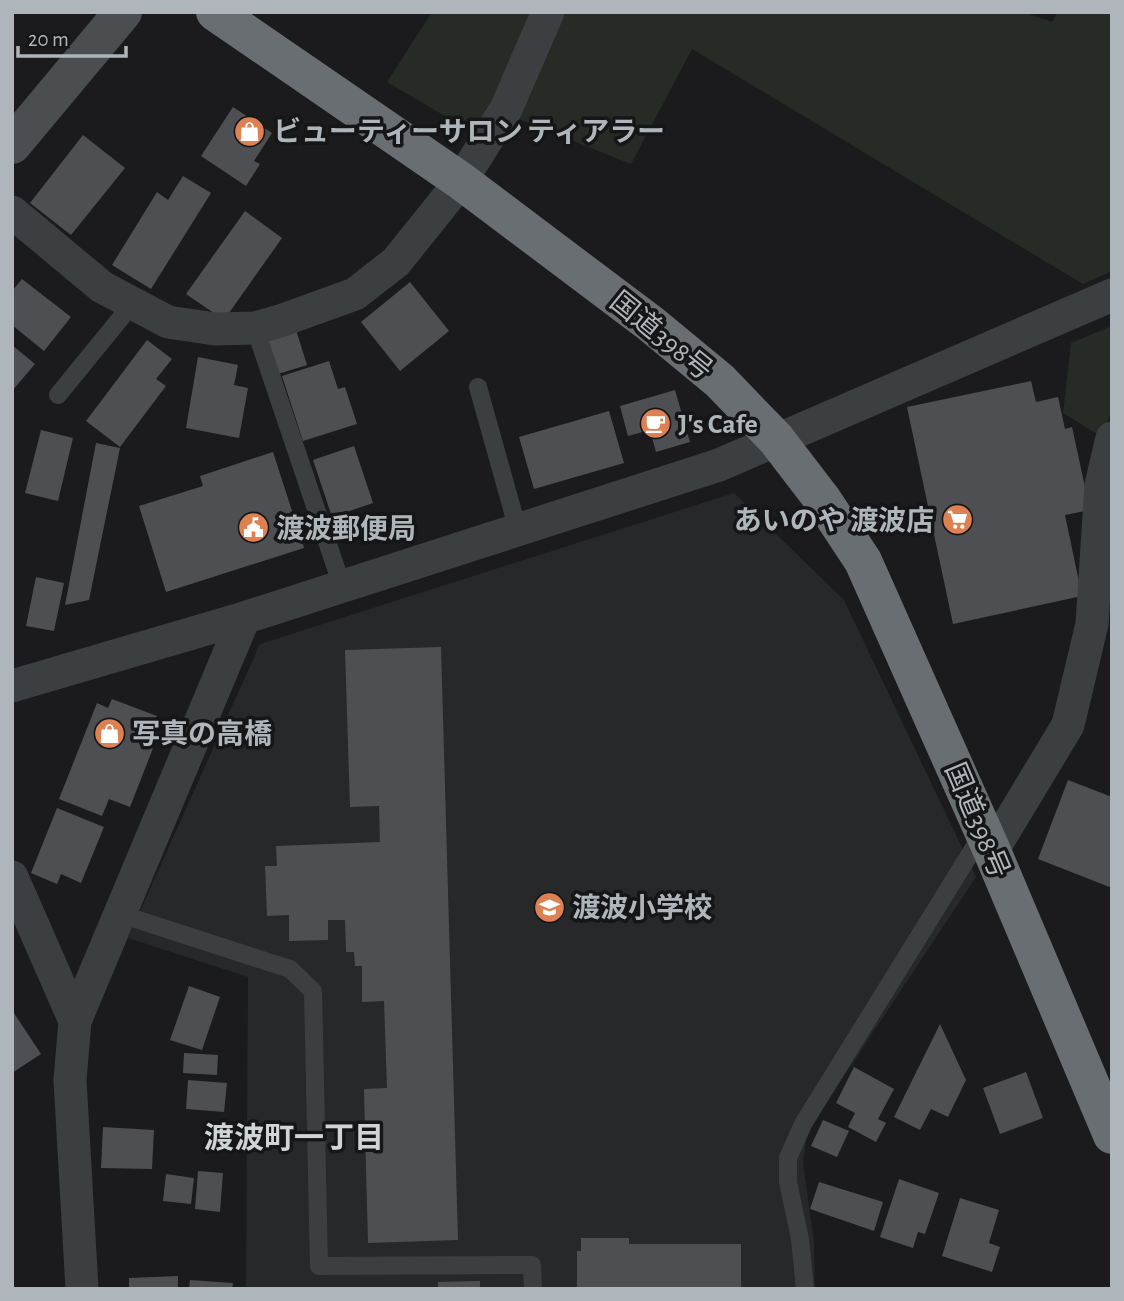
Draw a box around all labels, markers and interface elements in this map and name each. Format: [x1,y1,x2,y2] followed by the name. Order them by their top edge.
[18,14,126,58] scale bar
[28,29,69,50] text: 20 m
[233,114,267,148] shop icon: ビューティーサロン ティアラー
[273,117,665,147] place label: ビューティーサロン ティアラー
[605,286,718,386] street label: 国道398号
[638,406,672,440] cafe icon: J's Cafe
[678,411,758,439] place label: J's Cafe
[940,503,974,537] supermarket icon: あいのや 渡波店
[734,505,934,536] place label: あいのや 渡波店
[236,511,270,545] public building icon: 渡波郵便局
[276,514,416,544] place label: 渡波郵便局
[92,716,126,750] shop icon: 写真の高橋
[132,719,272,749] place label: 写真の高橋
[939,758,1015,882] street label: 国道398号
[532,890,566,924] school or university icon: 渡波小学校
[572,893,712,923] place label: 渡波小学校
[204,1122,384,1154] district label: 渡波町一丁目

